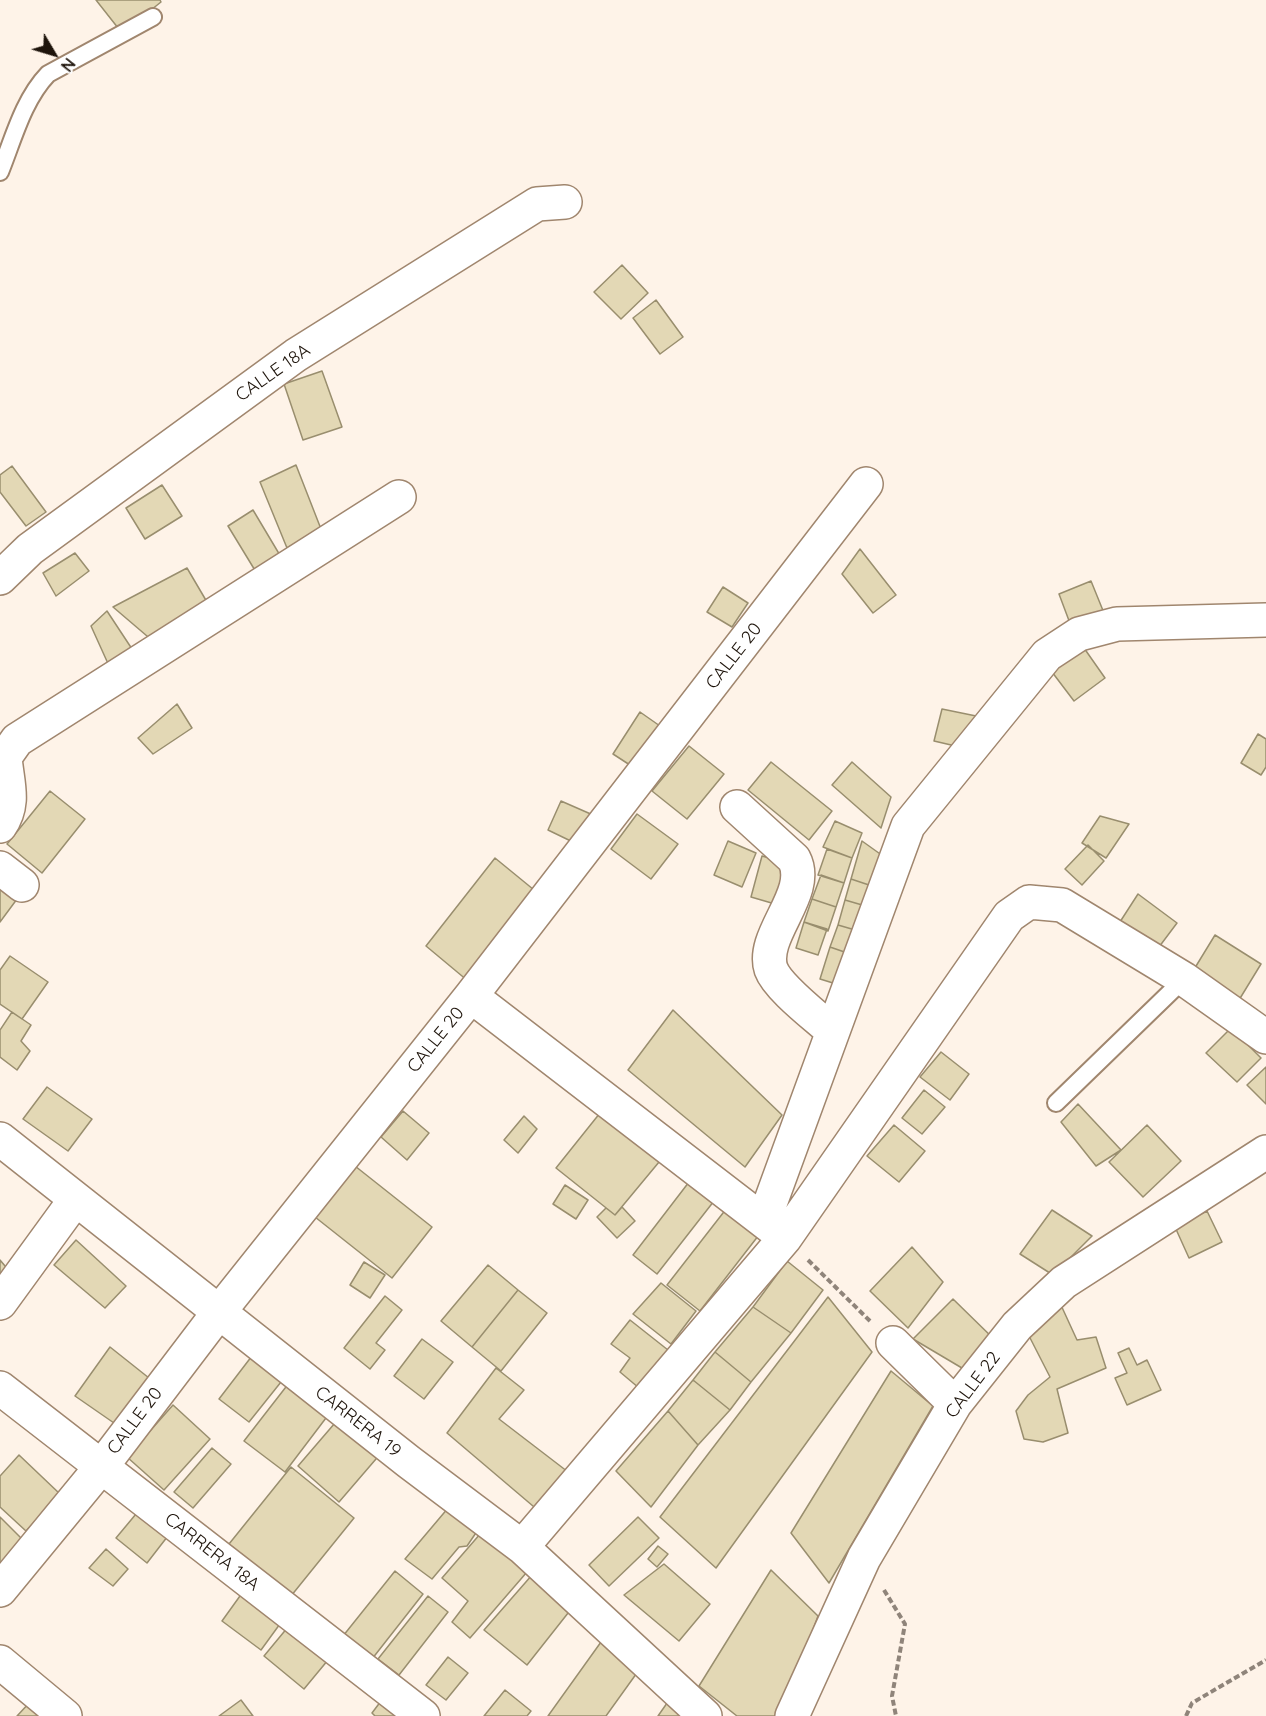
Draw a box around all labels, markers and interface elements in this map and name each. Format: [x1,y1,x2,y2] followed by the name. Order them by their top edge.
[24,24,84,84] north arrow
[57,54,80,76] text: N
[232,340,314,406] street label: CALLE 18A
[701,618,767,694] street label: CALLE 20
[403,1003,469,1077] street label: CALLE 20
[941,1347,1005,1423] street label: CALLE 22
[311,1382,405,1462] street label: CARRERA 19
[103,1383,167,1459] street label: CALLE 20
[160,1508,264,1596] street label: CARRERA 18A

